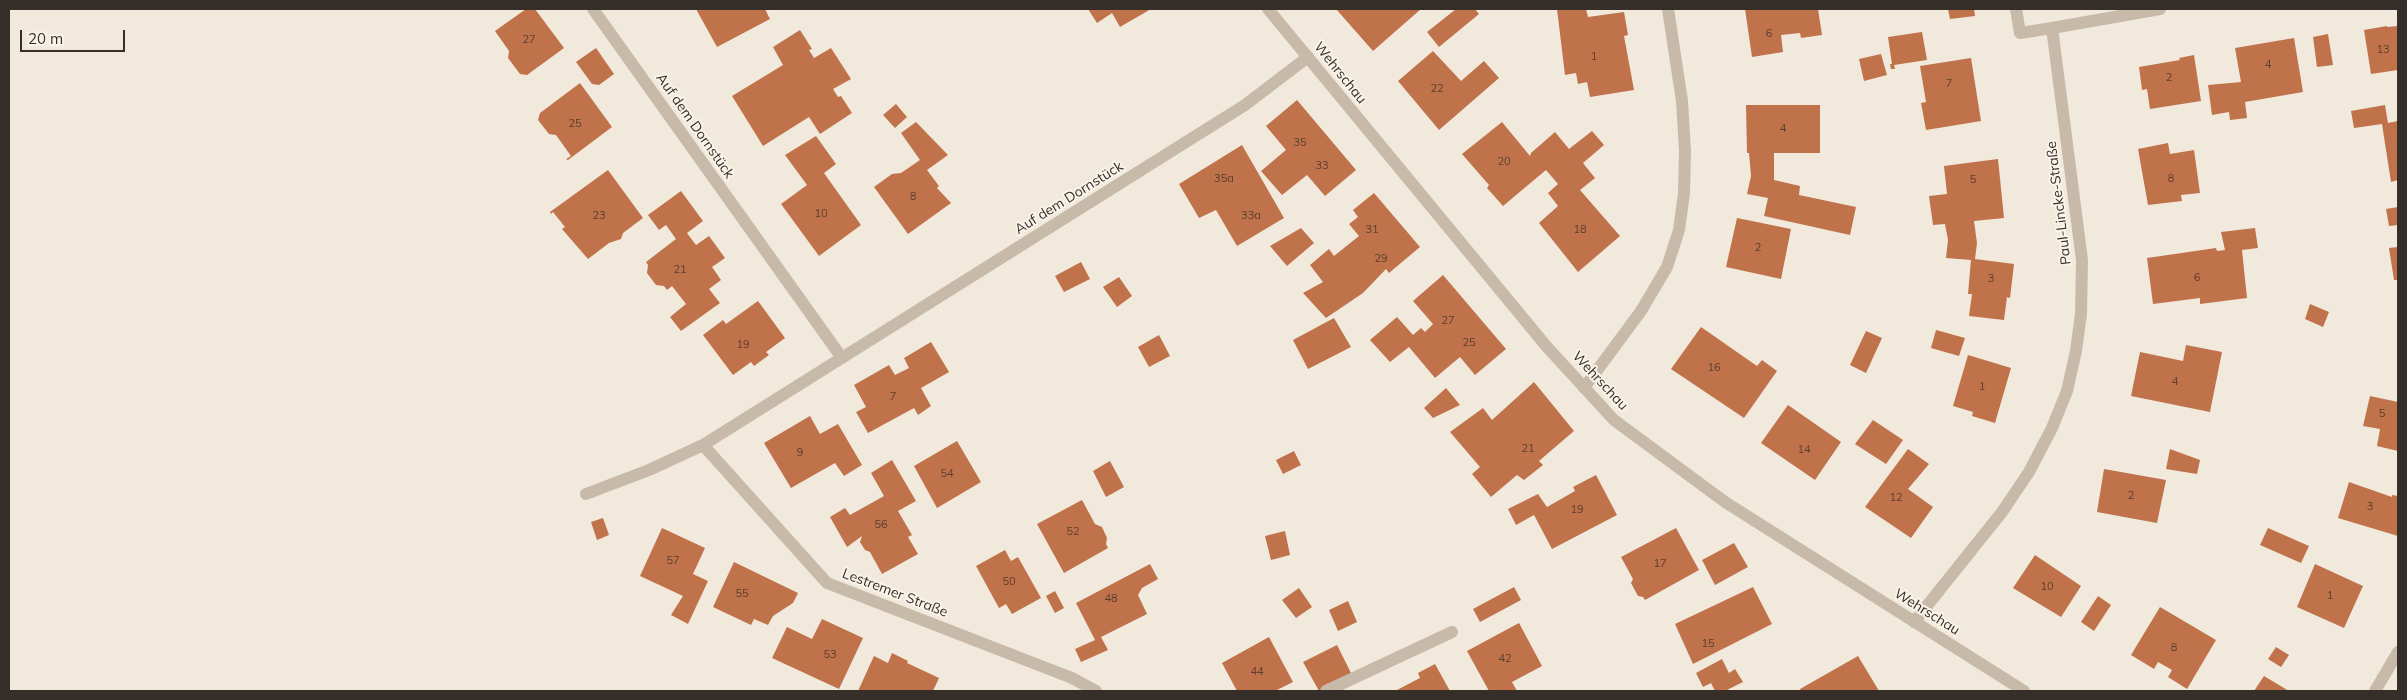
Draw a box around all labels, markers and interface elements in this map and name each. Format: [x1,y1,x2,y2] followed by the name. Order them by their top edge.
[22,20,128,52] scale bar
[1766,27,1772,41] house number: 6
[28,29,63,48] text: 20 m
[522,33,536,47] house number: 27
[1310,39,1370,107] street label: Wehrschau
[2376,43,2390,57] house number: 13
[1591,50,1597,64] house number: 1
[2265,58,2271,72] house number: 4
[652,70,738,182] street label: Auf dem Dornstück
[2166,71,2172,85] house number: 2
[1946,77,1952,91] house number: 7
[1430,82,1444,96] house number: 22
[568,117,582,131] house number: 25
[1780,122,1786,136] house number: 4
[1293,136,1307,150] house number: 35
[2043,140,2075,266] street label: Paul-Lincke-Straße
[1497,155,1511,169] house number: 20
[1012,158,1126,238] street label: Auf dem Dornstück
[1315,159,1329,173] house number: 33
[1214,172,1234,186] house number: 35a
[2168,172,2174,186] house number: 8
[1970,173,1976,187] house number: 5
[910,190,916,204] house number: 8
[814,207,828,221] house number: 10
[592,209,606,223] house number: 23
[1241,209,1261,223] house number: 33a
[1365,223,1379,237] house number: 31
[1573,223,1587,237] house number: 18
[1755,241,1761,255] house number: 2
[1374,252,1388,266] house number: 29
[673,263,687,277] house number: 21
[2194,271,2200,285] house number: 6
[1988,272,1994,286] house number: 3
[1441,314,1455,328] house number: 27
[1462,336,1476,350] house number: 25
[736,338,750,352] house number: 19
[1569,348,1631,414] street label: Wehrschau
[1707,361,1721,375] house number: 16
[2172,375,2178,389] house number: 4
[1979,380,1985,394] house number: 1
[890,390,896,404] house number: 7
[2379,407,2385,421] house number: 5
[1521,442,1535,456] house number: 21
[1797,443,1811,457] house number: 14
[797,446,803,460] house number: 9
[940,467,954,481] house number: 54
[2128,489,2134,503] house number: 2
[1889,491,1903,505] house number: 12
[2367,500,2373,514] house number: 3
[1570,503,1584,517] house number: 19
[874,518,888,532] house number: 56
[1066,525,1080,539] house number: 52
[666,554,680,568] house number: 57
[1653,557,1667,571] house number: 17
[840,565,950,621] street label: Lestremer Straße
[1002,575,1016,589] house number: 50
[2040,580,2054,594] house number: 10
[1891,585,1963,639] street label: Wehrschau
[735,587,749,601] house number: 55
[2327,589,2333,603] house number: 1
[1104,592,1118,606] house number: 48
[1701,637,1715,651] house number: 15
[2171,641,2177,655] house number: 8
[823,648,837,662] house number: 53
[1498,652,1512,666] house number: 42
[1250,665,1264,679] house number: 44

